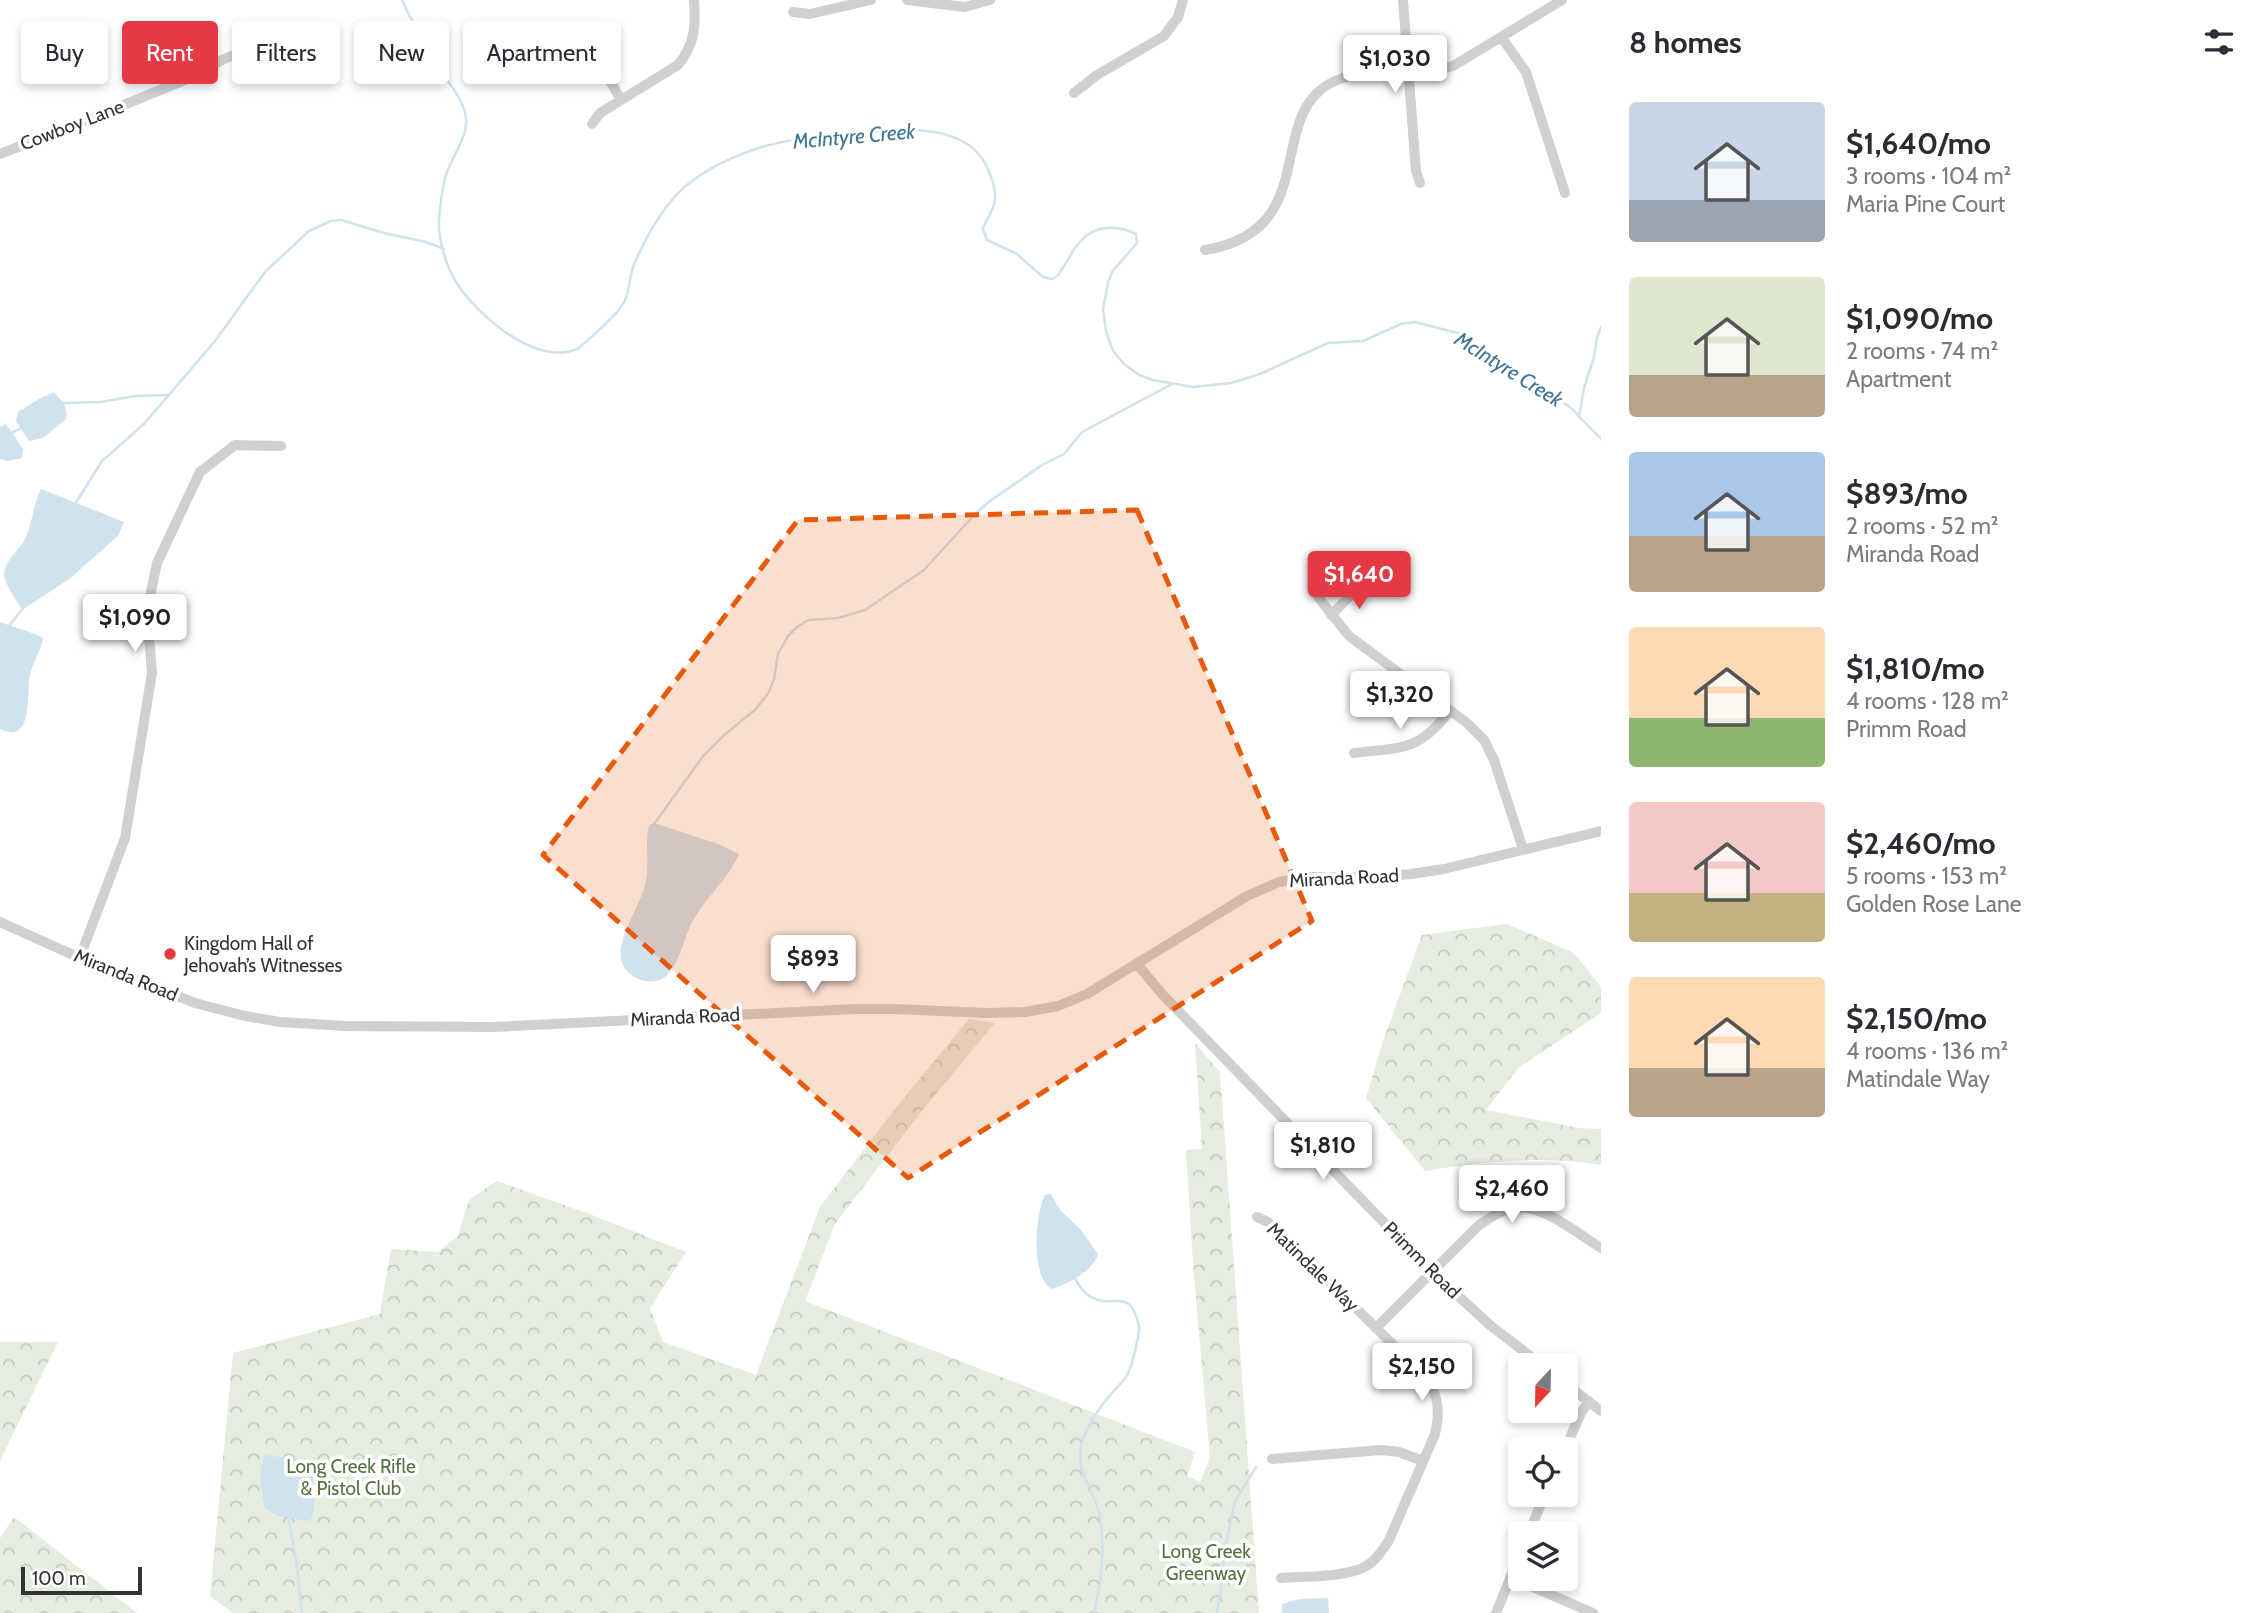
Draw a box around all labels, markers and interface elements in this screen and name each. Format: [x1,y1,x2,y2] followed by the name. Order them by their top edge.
[21,21,108,84] chip: Buy
[122,21,218,84] chip: Rent
[232,21,340,84] chip: Filters
[354,21,449,84] chip: New
[463,21,621,84] chip: Apartment
[2200,23,2238,61] icon: filters
[1629,24,1742,61] text: 8 homes
[1338,36,1452,95] pin: $1,030
[1359,44,1431,72] text: $1,030
[17,95,127,155] street label: Cowboy Lane
[791,118,917,154] water label: McIntyre Creek
[1846,125,1991,162] text: $1,640/mo
[1685,130,1769,214] icon: home
[1846,162,2011,190] text: 3 rooms · 104 m²
[1846,190,2005,218] text: Maria Pine Court
[1846,300,1993,337] text: $1,090/mo
[1685,305,1769,389] icon: home
[1450,325,1568,413] water label: McIntyre Creek
[1846,337,1998,365] text: 2 rooms · 74 m²
[1846,365,1951,393] text: Apartment
[1846,475,1968,512] text: $893/mo
[1685,480,1769,564] icon: home
[1846,512,1999,540] text: 2 rooms · 52 m²
[1846,540,1979,568] text: Miranda Road
[1302,552,1416,611] pin: $1,640
[1324,560,1394,588] text: $1,640
[78,594,192,654] pin: $1,090
[99,603,171,631] text: $1,090
[1846,650,1985,687] text: $1,810/mo
[1685,655,1769,739] icon: home
[1343,672,1457,731] pin: $1,320
[1366,680,1434,708] text: $1,320
[1846,687,2009,715] text: 4 rooms · 128 m²
[1846,715,1967,743] text: Primm Road
[1846,825,1996,862] text: $2,460/mo
[1685,830,1769,914] icon: home
[1846,862,2007,890] text: 5 rooms · 153 m²
[1288,864,1400,892] street label: Miranda Road
[1846,890,2022,918] text: Golden Rose Lane
[183,932,343,977] place label: Kingdom Hall of Jehovah’s Witnesses
[772,936,854,995] pin: $893
[71,944,181,1006] street label: Miranda Road
[787,944,839,972] text: $893
[162,946,178,962] marker: Kingdom Hall of Jehovah’s Witnesses
[1846,1000,1987,1037] text: $2,150/mo
[629,1003,741,1031] street label: Miranda Road
[1685,1005,1769,1089] icon: home
[1846,1037,2008,1065] text: 4 rooms · 136 m²
[1846,1065,1990,1093] text: Matindale Way
[1266,1122,1380,1182] pin: $1,810
[1290,1131,1356,1159] text: $1,810
[1455,1166,1569,1225] pin: $2,460
[1475,1174,1549,1202] text: $2,460
[1262,1217,1364,1317] street label: Matindale Way
[1379,1217,1465,1303] street label: Primm Road
[1365,1344,1479,1403] pin: $2,150
[1388,1352,1456,1380] text: $2,150
[1508,1353,1578,1423] north arrow
[1508,1353,1578,1591] map controls
[1508,1437,1578,1507] button: locate
[286,1455,416,1500] park label: Long Creek Rifle & Pistol Club
[1508,1521,1578,1591] button: layers
[1161,1540,1251,1585] park label: Long Creek Greenway
[21,1564,142,1596] scale bar
[32,1567,86,1590] text: 100 m

